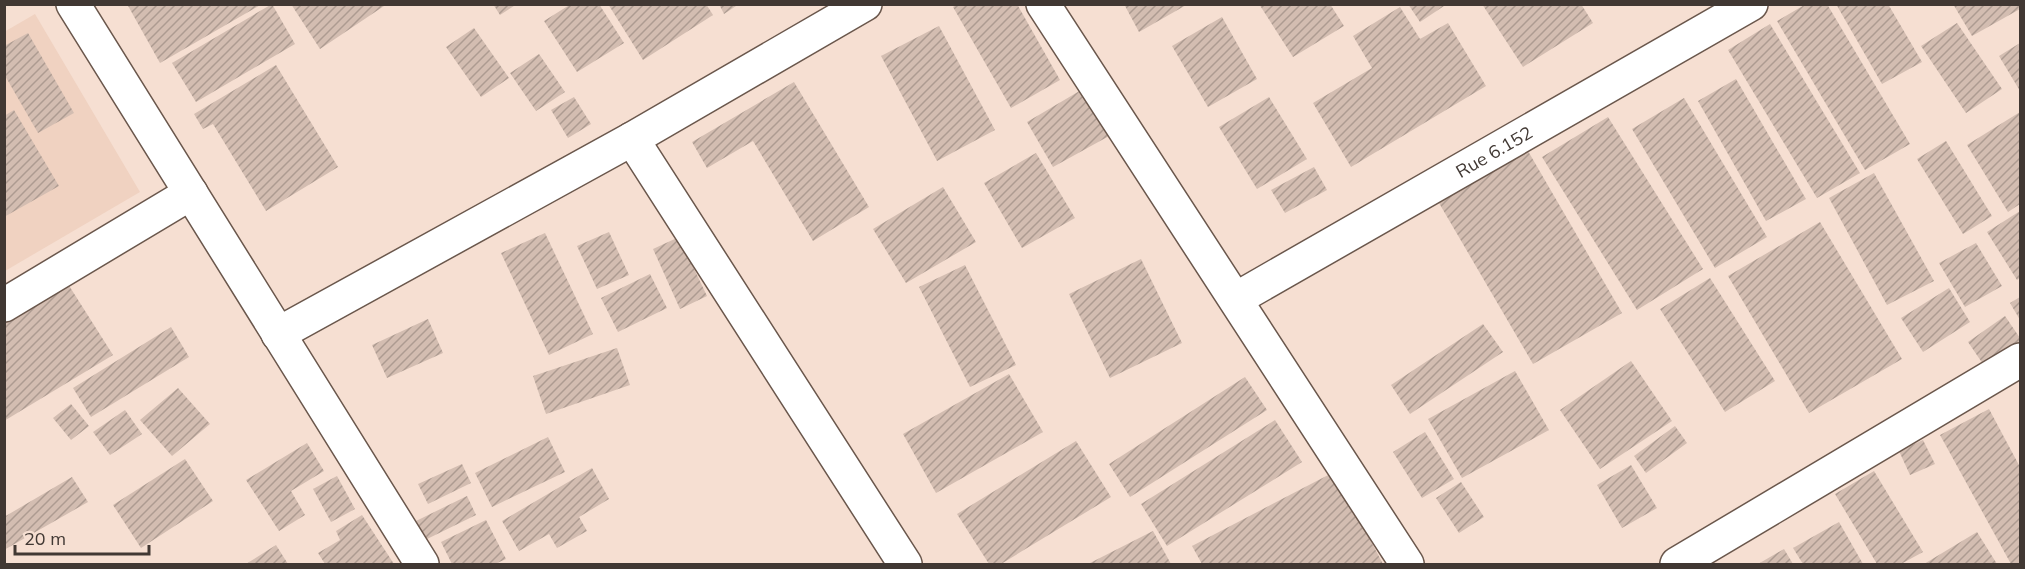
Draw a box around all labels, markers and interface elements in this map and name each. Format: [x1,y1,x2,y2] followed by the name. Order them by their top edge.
[1451,120,1536,182] street label: Rue 6.152
[15,518,148,556] scale bar
[24,527,66,550] text: 20 m

